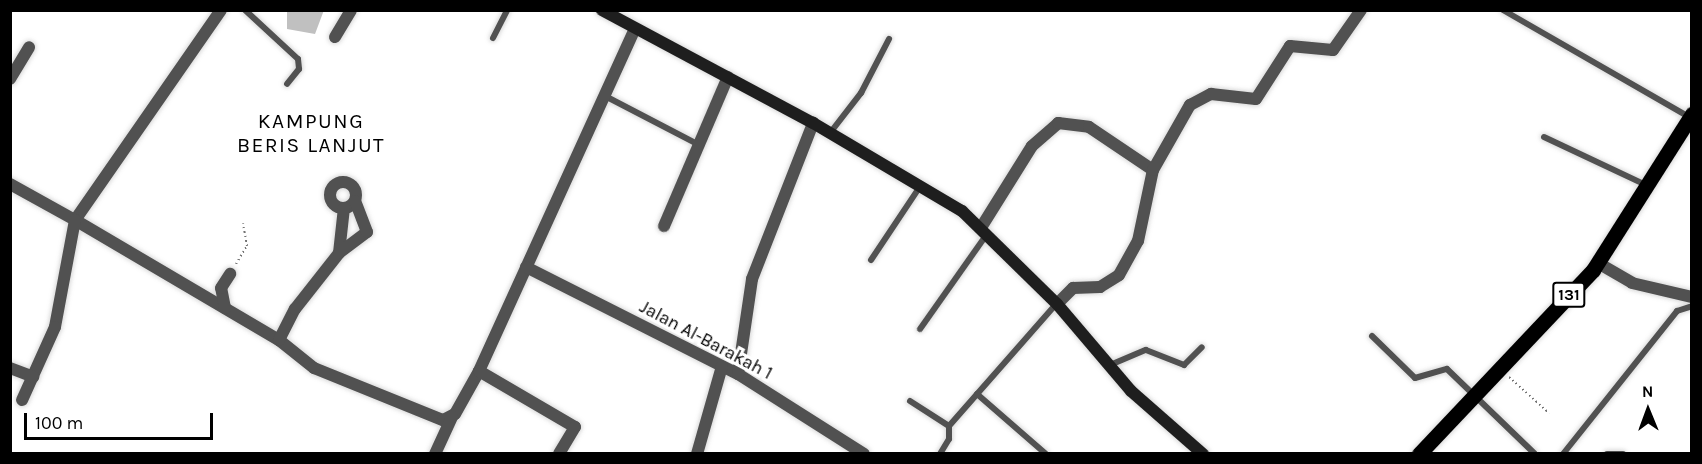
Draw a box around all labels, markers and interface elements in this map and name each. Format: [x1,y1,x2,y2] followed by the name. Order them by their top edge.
[237,108,385,158] district label: KAMPUNG BERIS LANJUT
[1551,282,1587,308] road number: 131
[636,296,776,384] street label: Jalan Al-Barakah 1
[1618,380,1678,440] north arrow
[1642,382,1654,401] text: N
[27,401,216,439] scale bar
[35,412,83,434] text: 100 m

